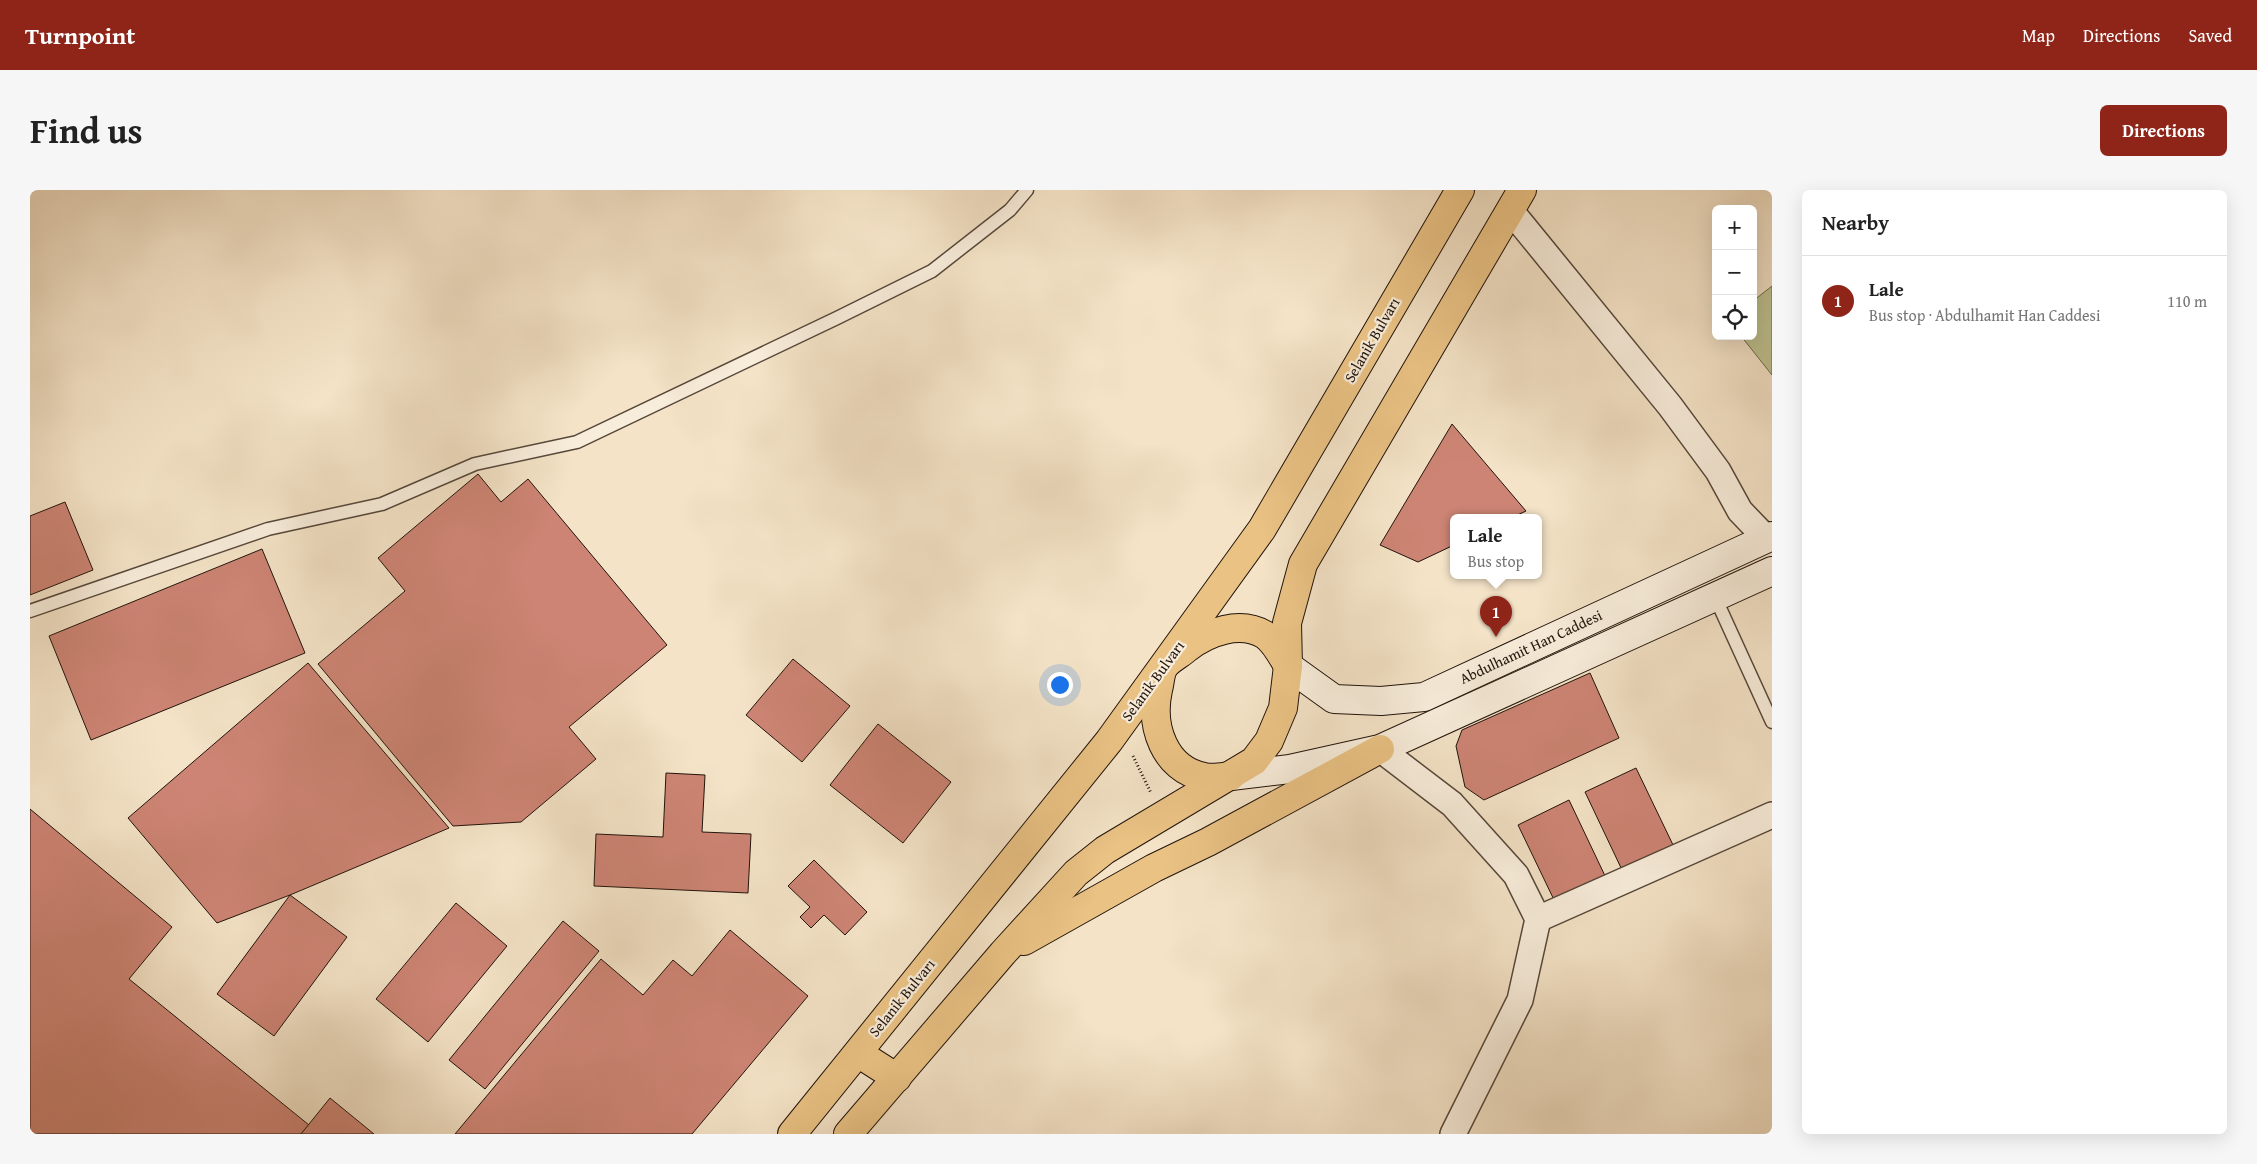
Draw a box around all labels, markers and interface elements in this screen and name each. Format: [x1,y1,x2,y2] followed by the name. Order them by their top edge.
[25,18,135,53] text: Turnpoint
[2022,22,2055,49] text: Map
[2083,22,2160,49] text: Directions
[2188,22,2232,49] text: Saved
[30,105,143,156] text: Find us
[2100,105,2227,156] button: Directions
[1712,205,1757,340] map controls
[1712,205,1757,250] button: +
[1822,207,1889,238] text: Nearby
[1712,250,1757,295] button: −
[1869,275,1904,303] text: Lale
[1834,289,1842,313] text: 1
[2167,289,2207,313] text: 110 m
[1339,293,1404,386] street label: Selanik Bulvarı
[1712,295,1757,340] button: locate
[1869,303,2100,327] text: Bus stop · Abdulhamit Han Caddesi
[1450,514,1542,579] popup
[1468,521,1503,549] text: Lale
[1468,549,1524,573] text: Bus stop
[1480,596,1512,637] pin: 1
[1456,604,1605,689] street label: Abdulhamit Han Caddesi
[1116,636,1189,725] street label: Selanik Bulvarı
[1047,672,1073,698] your location
[864,954,940,1041] street label: Selanik Bulvarı

